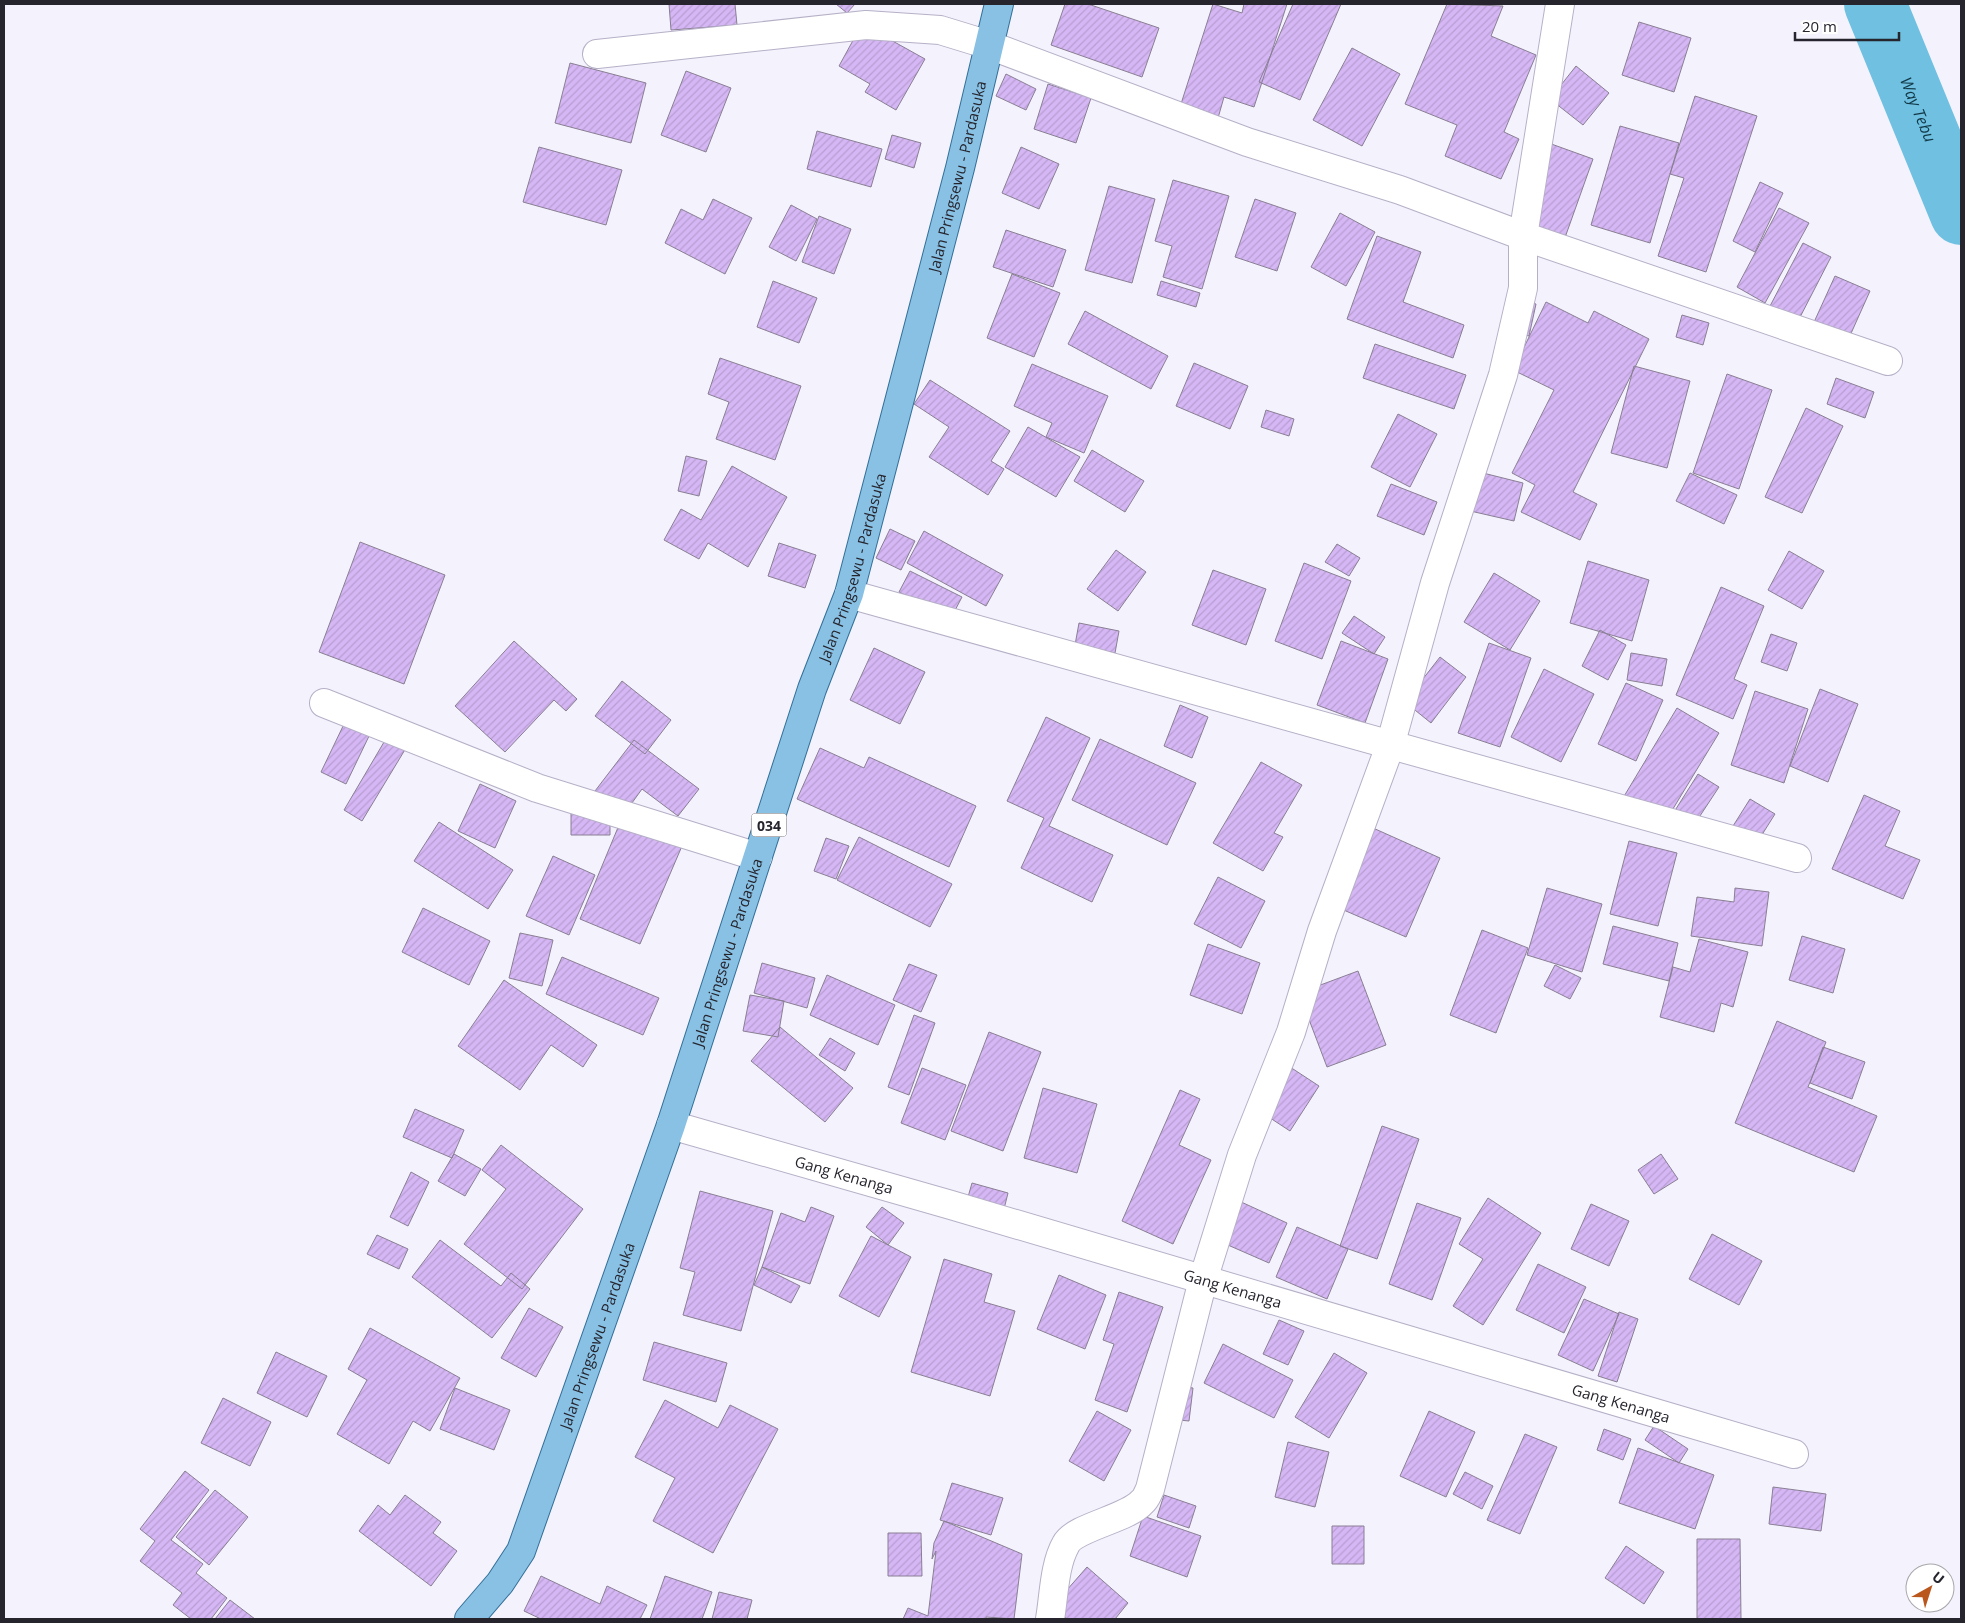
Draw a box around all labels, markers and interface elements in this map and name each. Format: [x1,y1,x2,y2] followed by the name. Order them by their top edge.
[1795,10,1899,42] scale bar
[1802,16,1837,36] text: 20 m
[1895,74,1941,145] water label: Way Tebu
[923,79,990,276] street label: Jalan Pringsewu - Pardasuka
[813,471,890,667] street label: Jalan Pringsewu - Pardasuka
[752,814,786,836] road number: 034
[686,856,767,1051] street label: Jalan Pringsewu - Pardasuka
[793,1151,896,1198] street label: Gang Kenanga
[554,1240,639,1434] street label: Jalan Pringsewu - Pardasuka
[1181,1264,1284,1312] street label: Gang Kenanga
[1570,1379,1673,1427] street label: Gang Kenanga
[1905,1563,1955,1613] north arrow
[1928,1567,1949,1588] text: U

